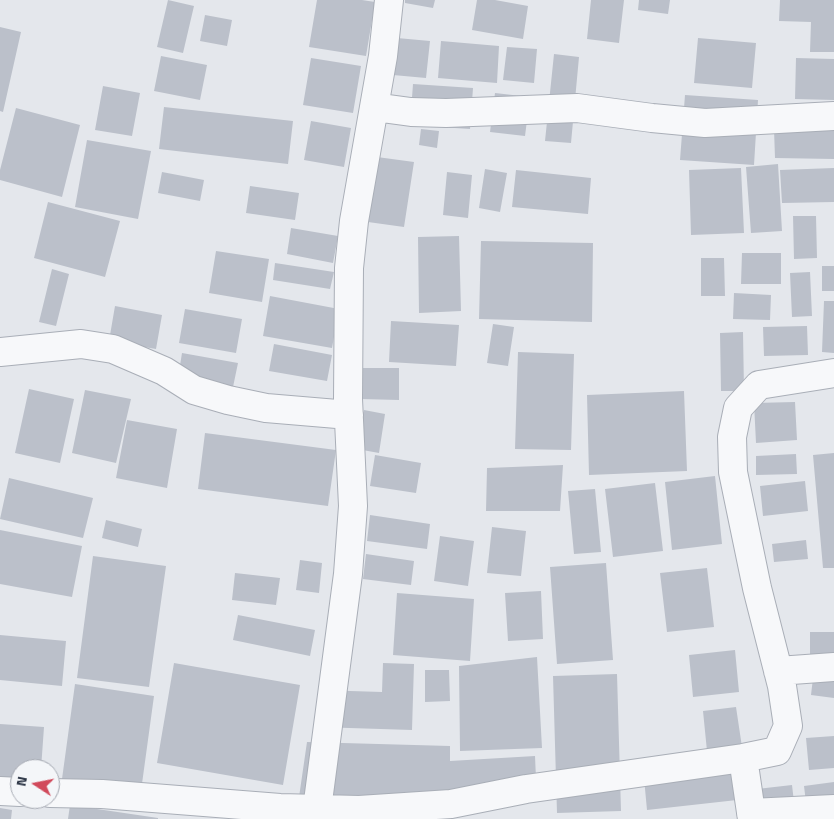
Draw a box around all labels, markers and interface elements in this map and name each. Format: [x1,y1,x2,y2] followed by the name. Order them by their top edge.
[10,759,60,809] north arrow
[10,774,32,788] text: N

